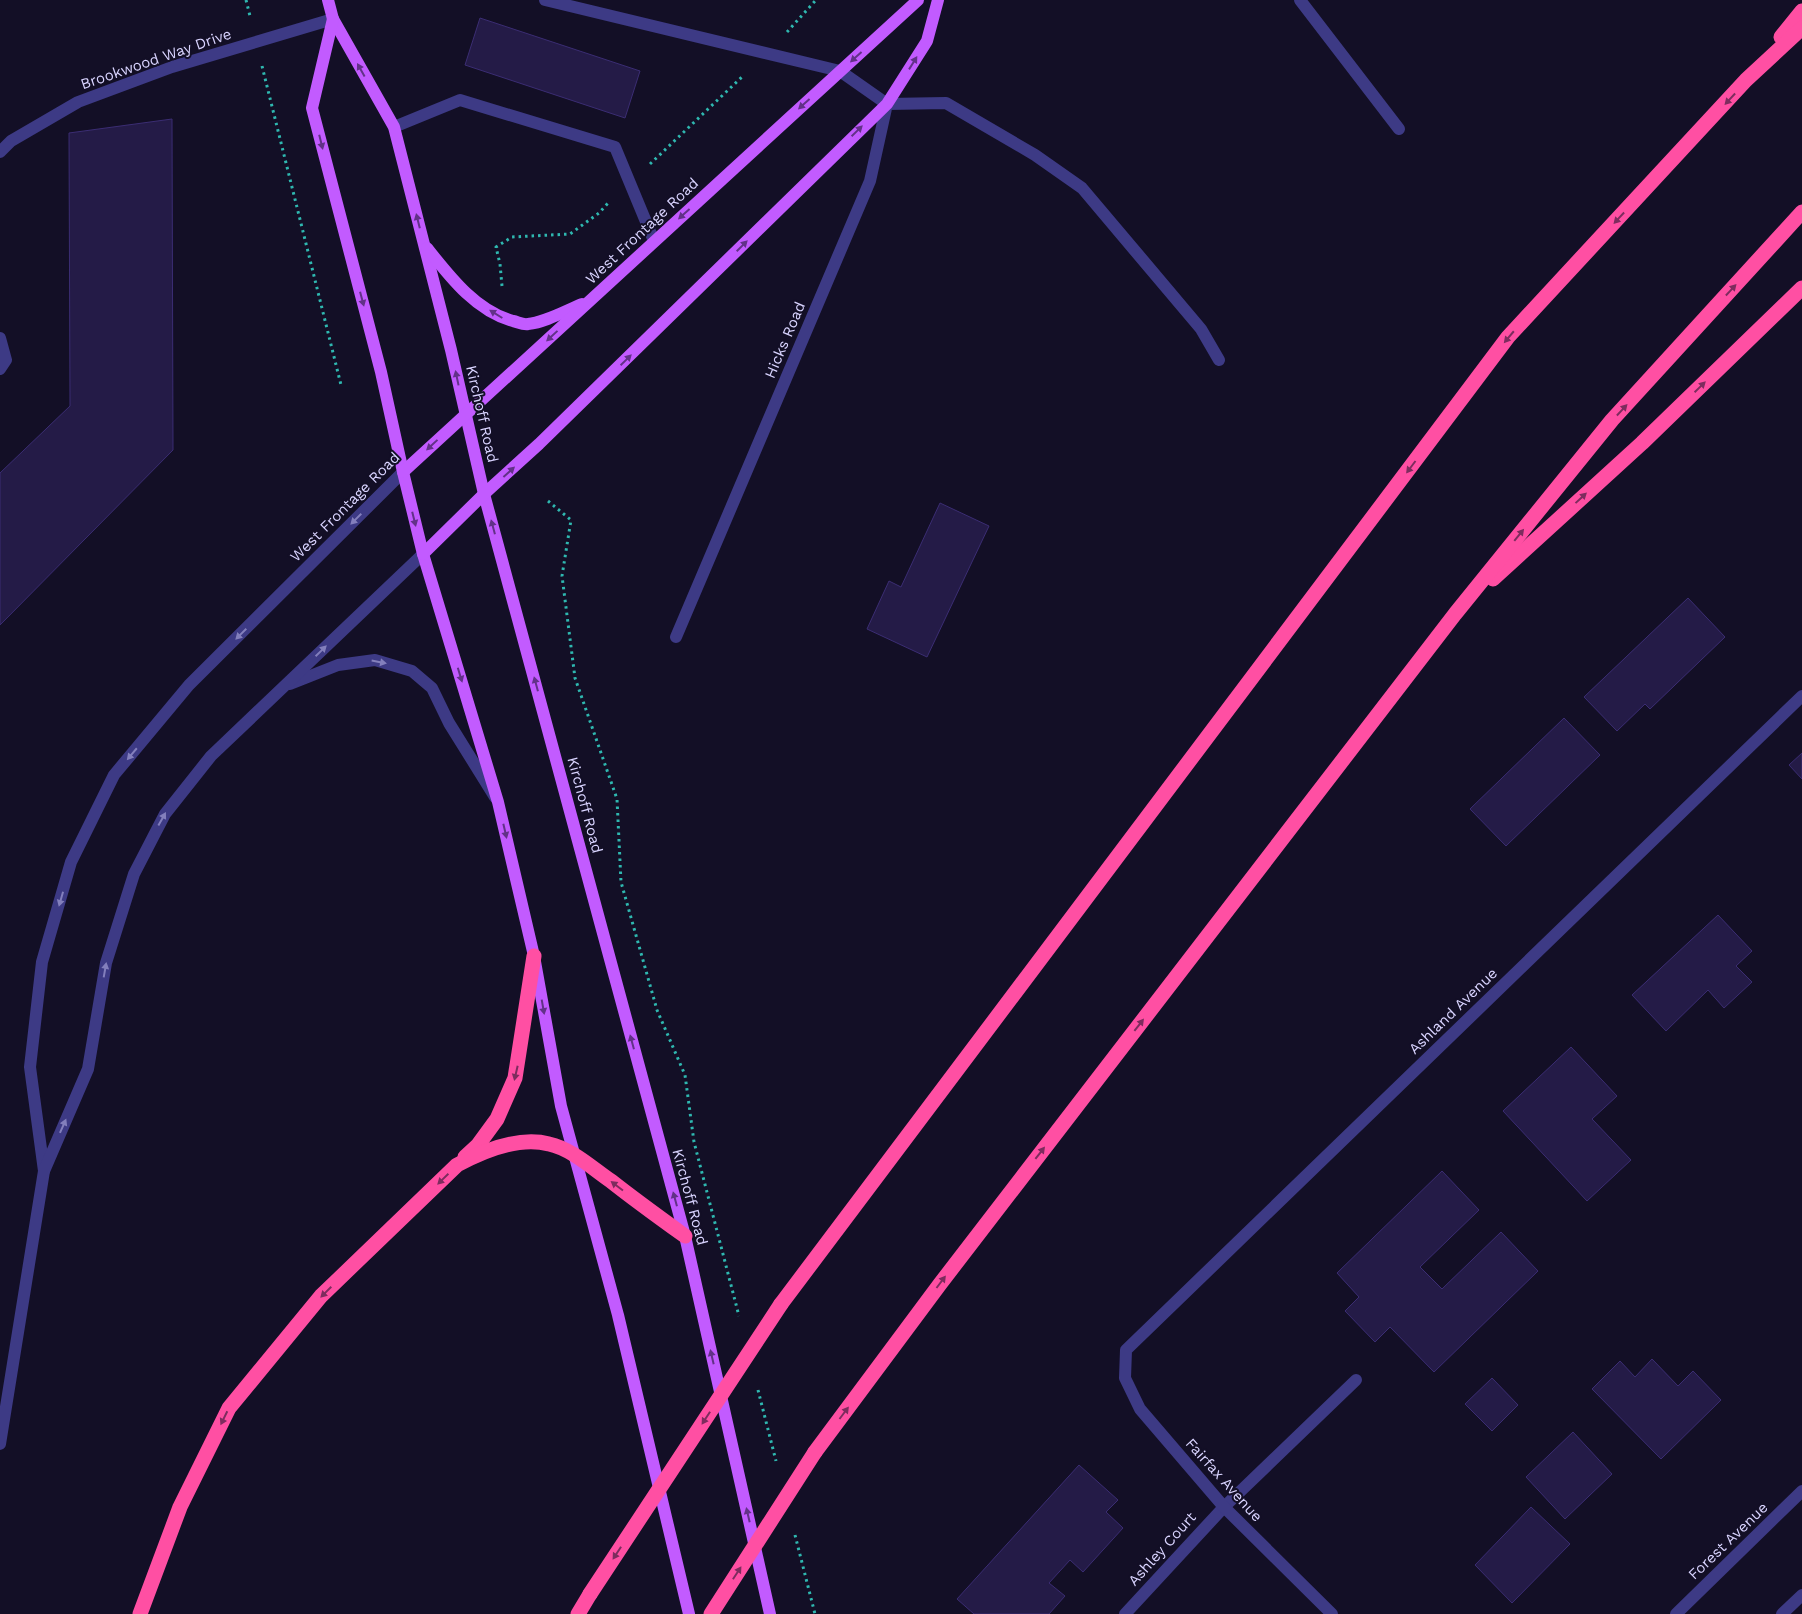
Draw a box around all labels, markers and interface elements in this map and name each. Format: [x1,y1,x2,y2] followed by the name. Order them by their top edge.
[78,25,234,93] street label: Brookwood Way Drive
[849,51,862,62] one-way arrow
[908,56,918,69] one-way arrow
[357,63,366,76] one-way arrow
[1724,92,1736,104] one-way arrow
[798,98,810,110] one-way arrow
[851,125,863,137] one-way arrow
[317,134,325,149] one-way arrow
[582,174,702,288] street label: West Frontage Road
[679,208,691,220] one-way arrow
[1613,211,1625,223] one-way arrow
[414,213,422,228] one-way arrow
[736,240,748,252] one-way arrow
[1726,283,1737,296] one-way arrow
[358,291,366,306] one-way arrow
[761,299,809,381] street label: Hicks Road
[490,309,503,318] one-way arrow
[546,330,558,342] one-way arrow
[1503,330,1514,343] one-way arrow
[620,354,632,366] one-way arrow
[462,364,502,464] street label: Kirchoff Road
[453,371,461,386] one-way arrow
[1693,381,1705,393] one-way arrow
[1616,403,1627,416] one-way arrow
[426,439,438,451] one-way arrow
[286,448,404,566] street label: West Frontage Road
[1406,460,1416,474] one-way arrow
[502,466,514,478] one-way arrow
[1575,492,1587,504] one-way arrow
[410,512,418,527] one-way arrow
[350,513,362,525] one-way arrow
[489,520,497,535] one-way arrow
[1513,529,1524,542] one-way arrow
[235,627,247,639] one-way arrow
[315,645,327,657] one-way arrow
[371,658,387,666] one-way arrow
[456,668,464,683] one-way arrow
[532,676,540,692] one-way arrow
[126,747,137,760] one-way arrow
[563,755,607,855] street label: Kirchoff Road
[158,813,167,826] one-way arrow
[501,824,509,839] one-way arrow
[56,891,64,906] one-way arrow
[101,963,109,978] one-way arrow
[1405,964,1501,1058] street label: Ashland Avenue
[540,1000,548,1016] one-way arrow
[1134,1019,1145,1032] one-way arrow
[628,1034,636,1049] one-way arrow
[512,1065,520,1080] one-way arrow
[60,1119,68,1133] one-way arrow
[668,1147,712,1247] street label: Kirchoff Road
[1035,1147,1046,1160] one-way arrow
[437,1173,449,1185] one-way arrow
[611,1182,624,1192] one-way arrow
[670,1191,678,1206] one-way arrow
[936,1276,947,1289] one-way arrow
[320,1286,332,1298] one-way arrow
[708,1349,716,1364] one-way arrow
[839,1407,850,1420] one-way arrow
[220,1411,228,1425] one-way arrow
[701,1411,711,1424] one-way arrow
[1182,1435,1266,1525] street label: Fairfax Avenue
[1684,1499,1772,1583] street label: Forest Avenue
[744,1508,752,1523] one-way arrow
[1124,1508,1200,1590] street label: Ashley Court
[612,1547,622,1560] one-way arrow
[733,1566,742,1580] one-way arrow

